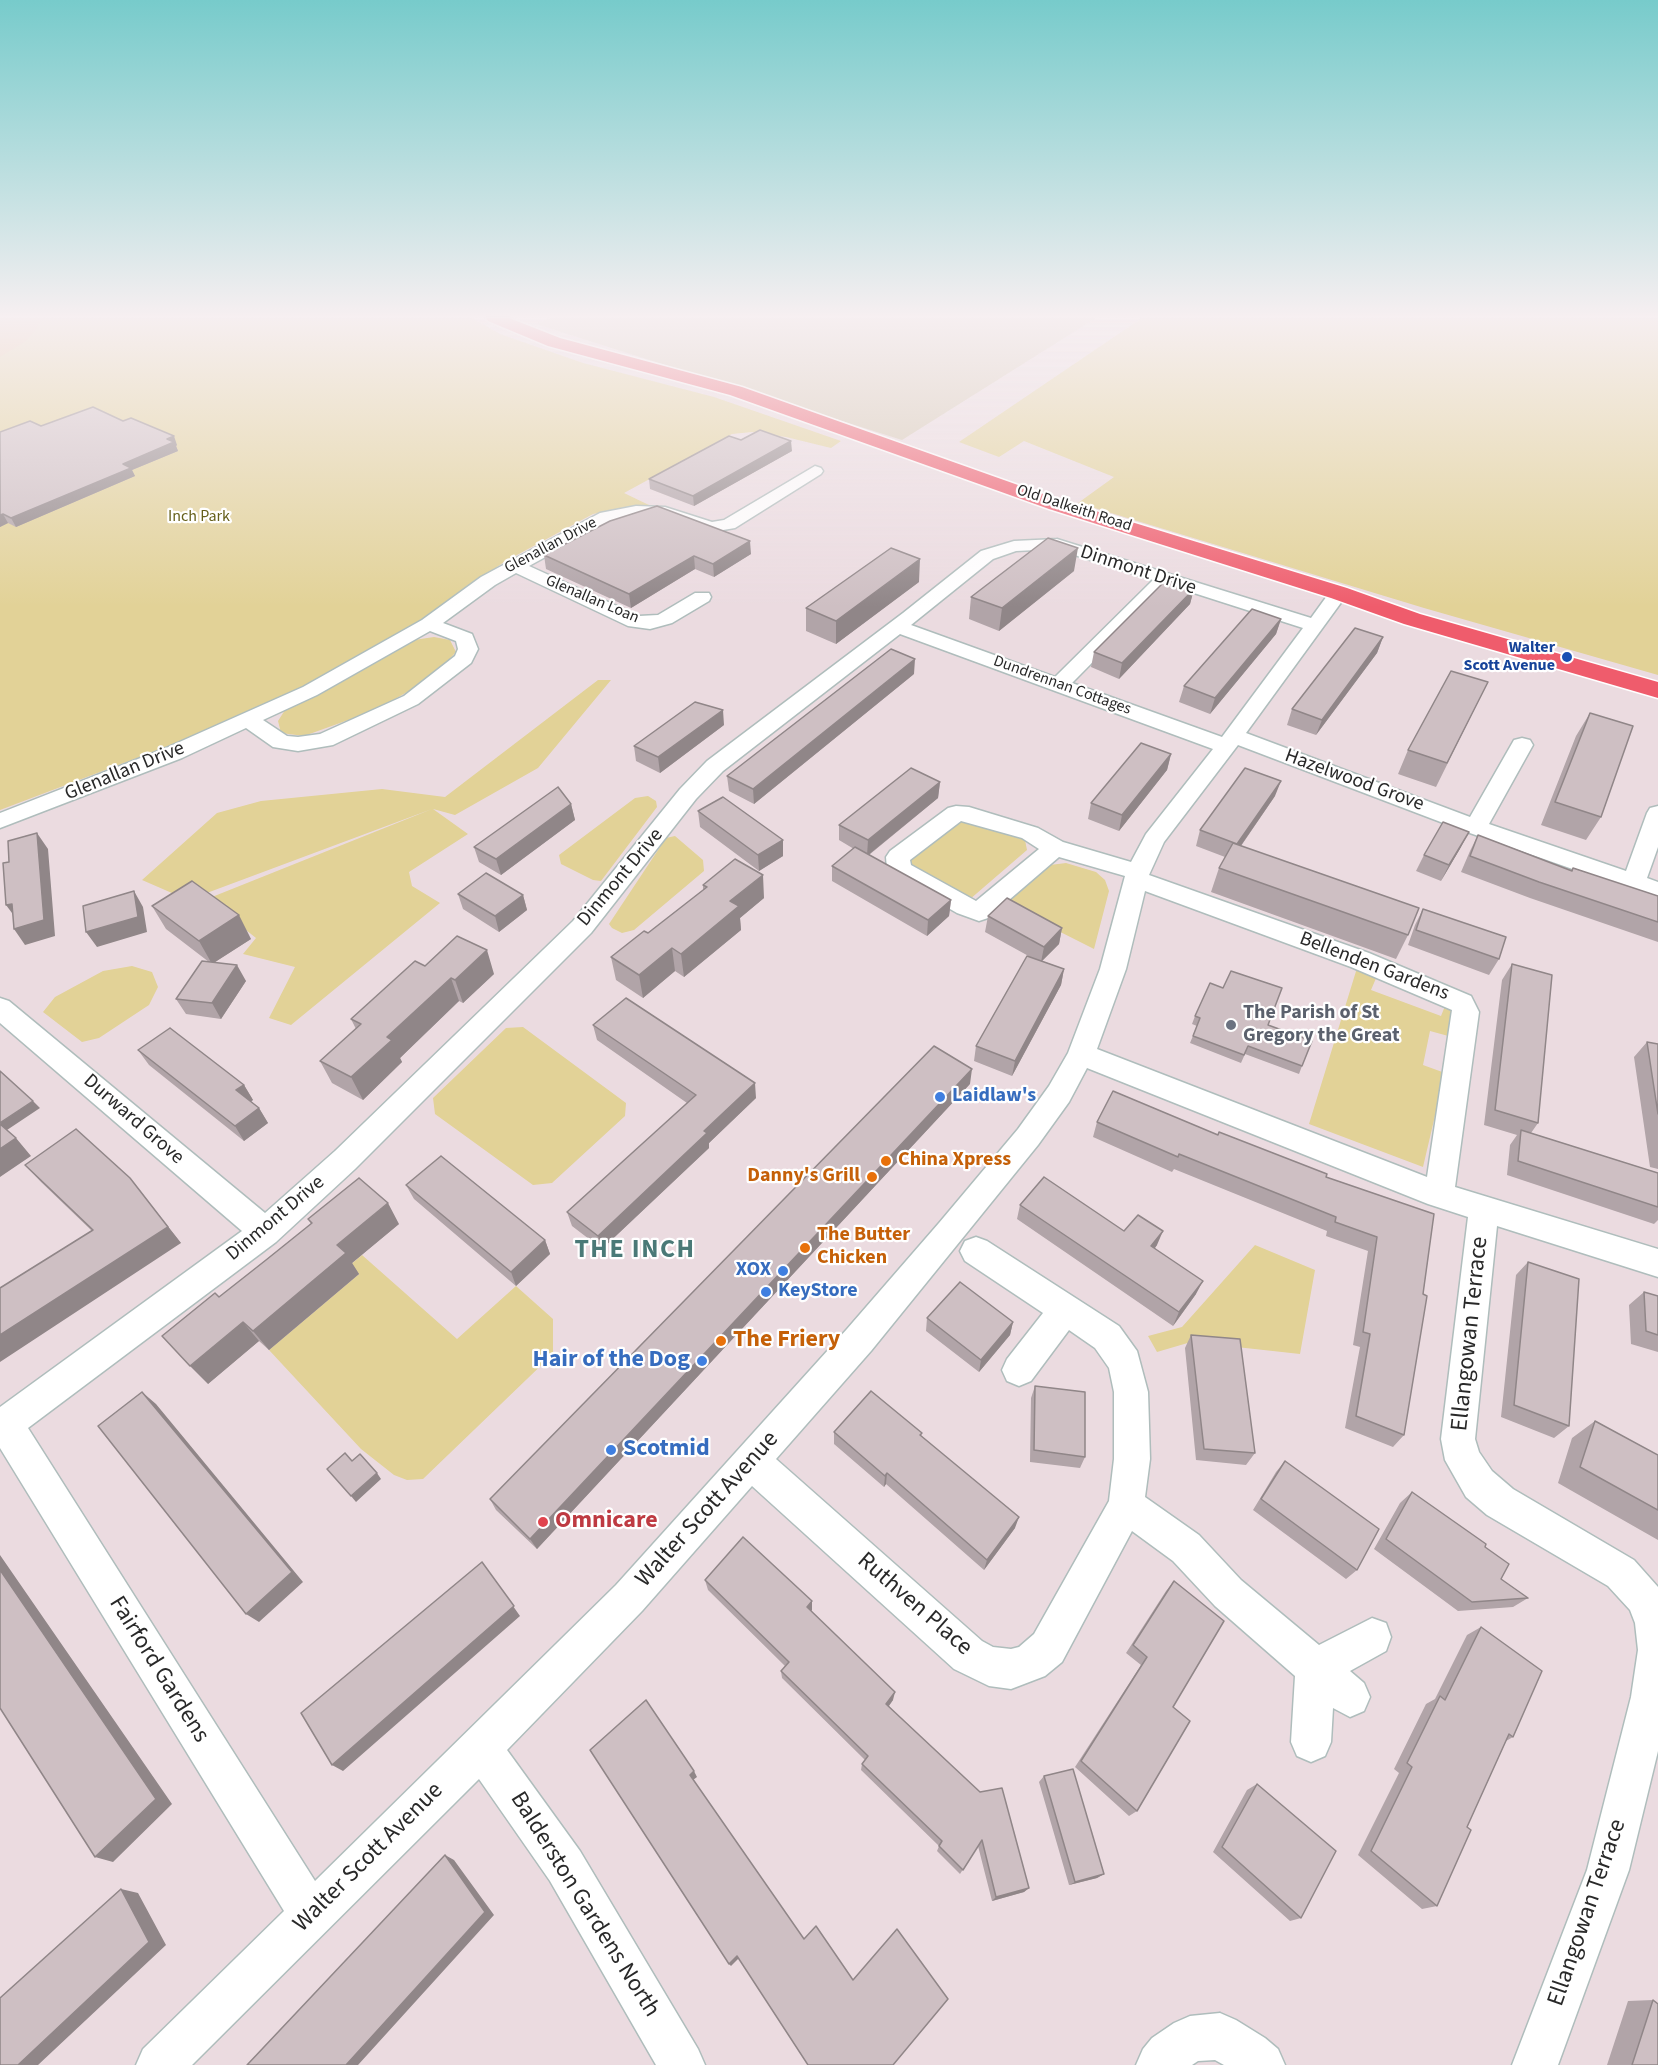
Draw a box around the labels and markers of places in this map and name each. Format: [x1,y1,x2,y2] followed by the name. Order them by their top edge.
[1464,638,1555,676] place label: Walter Scott Avenue
[1560,650,1574,664] marker: Walter Scott Avenue
[1243,1002,1400,1049] place label: The Parish of St Gregory the Great
[1224,1018,1238,1032] marker: The Parish of St Gregory the Great
[952,1085,1036,1109] place label: Laidlaw's
[933,1090,947,1104] marker: Laidlaw's
[898,1149,1011,1173] place label: China Xpress
[879,1154,893,1168] marker: China Xpress
[747,1165,860,1189] place label: Danny's Grill
[865,1170,879,1184] marker: Danny's Grill
[817,1224,910,1271] place label: The Butter Chicken
[798,1241,812,1255] marker: The Butter Chicken
[736,1259,771,1283] place label: XOX
[776,1264,790,1278] marker: XOX
[778,1280,858,1304] place label: KeyStore
[759,1285,773,1299] marker: KeyStore
[733,1327,840,1355] place label: The Friery
[714,1334,728,1348] marker: The Friery
[533,1347,690,1375] place label: Hair of the Dog
[695,1354,709,1368] marker: Hair of the Dog
[623,1436,710,1464] place label: Scotmid
[604,1443,618,1457] marker: Scotmid
[555,1508,658,1536] place label: Omnicare
[536,1515,550,1529] marker: Omnicare

